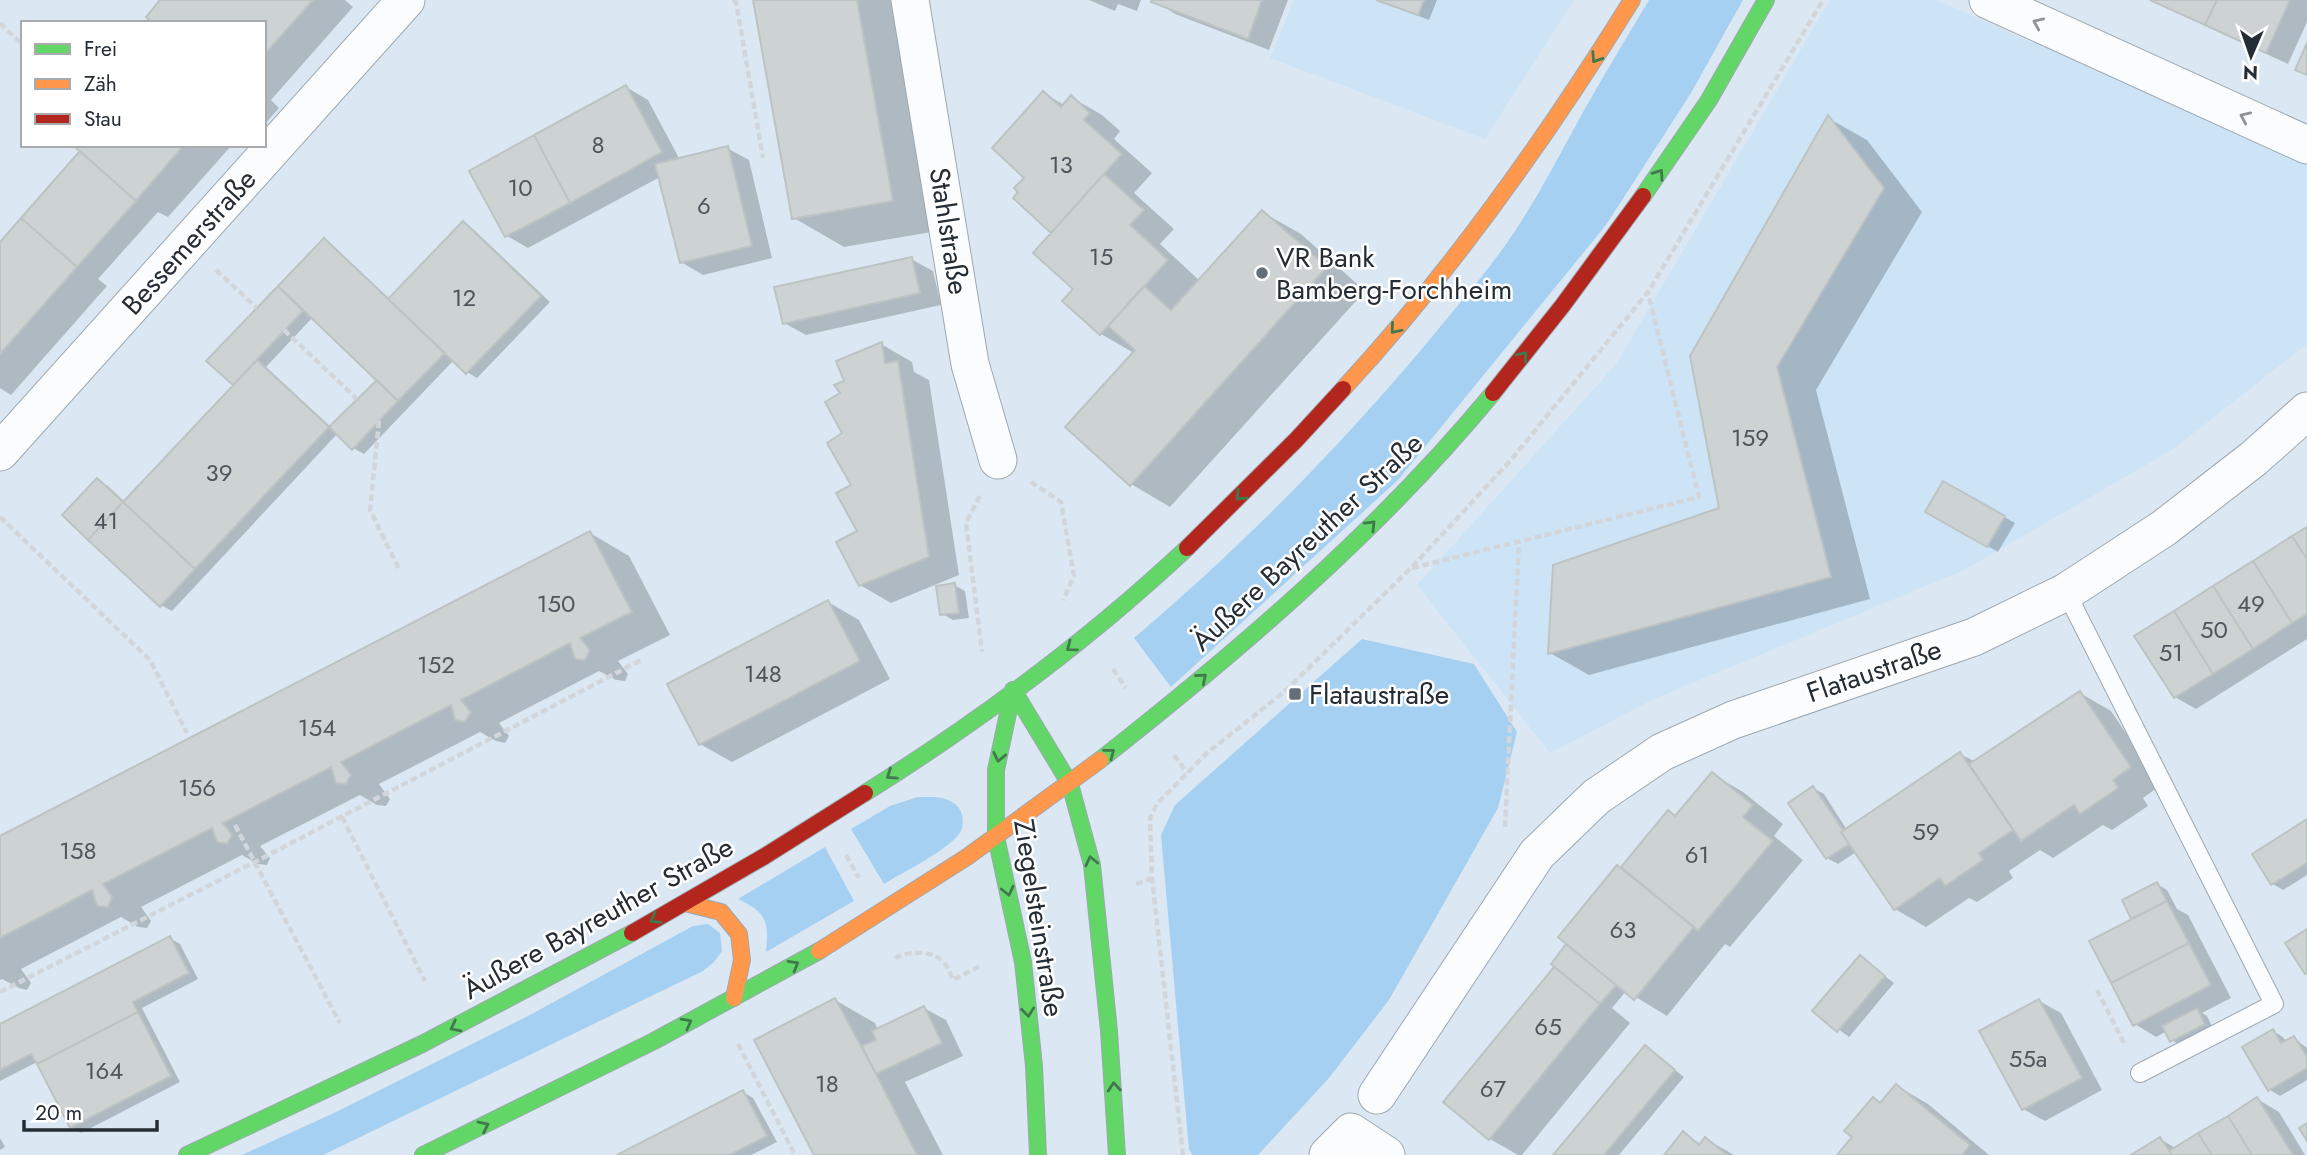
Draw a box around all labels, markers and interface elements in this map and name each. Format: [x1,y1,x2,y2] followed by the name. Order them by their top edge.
[2032,17,2045,31] one-way arrow
[21,21,266,147] legend
[2216,21,2286,91] north arrow
[84,34,117,64] text: Frei
[1592,50,1605,63] one-way arrow
[2242,59,2258,86] text: N
[84,69,117,99] text: Zäh
[84,104,122,134] text: Stau
[2239,111,2252,125] one-way arrow
[591,127,605,162] house number: 8
[1049,147,1073,182] house number: 13
[112,160,266,324] street label: Bessemerstraße
[919,165,979,297] street label: Stahlstraße
[1651,169,1663,182] one-way arrow
[507,170,533,205] house number: 10
[697,188,711,223] house number: 6
[1276,237,1512,310] place label: VR Bank Bamberg-Forchheim
[1089,239,1113,274] house number: 15
[1254,265,1270,281] marker: VR Bank Bamberg-Forchheim
[452,280,476,315] house number: 12
[1391,321,1403,334] one-way arrow
[1514,351,1527,364] one-way arrow
[1731,420,1769,455] house number: 159
[1182,423,1432,661] street label: Äußere Bayreuther Straße
[206,455,232,490] house number: 39
[1236,487,1249,500] one-way arrow
[94,503,118,538] house number: 41
[1363,521,1376,534] one-way arrow
[537,586,575,621] house number: 150
[2237,586,2265,621] house number: 49
[2200,612,2228,647] house number: 50
[1801,629,1947,713] street label: Flataustraße
[2159,635,2183,670] house number: 51
[1066,639,1079,652] one-way arrow
[417,647,455,682] house number: 152
[744,656,782,691] house number: 148
[1194,673,1207,686] one-way arrow
[1309,674,1449,715] place label: Flataustraße
[1287,686,1303,702] marker: Flataustraße
[298,710,336,745] house number: 154
[1102,748,1114,761] one-way arrow
[992,751,1007,763] one-way arrow
[886,767,899,780] one-way arrow
[178,770,216,805] house number: 156
[1912,814,1940,849] house number: 59
[1003,816,1075,1020] street label: Ziegelsteinstraße
[455,826,741,1010] street label: Äußere Bayreuther Straße
[59,833,97,868] house number: 158
[1685,837,1709,872] house number: 61
[1084,855,1099,867] one-way arrow
[1000,885,1014,897] one-way arrow
[650,911,663,924] one-way arrow
[1610,912,1636,947] house number: 63
[786,960,799,973] one-way arrow
[1020,1007,1035,1018] one-way arrow
[1534,1009,1562,1044] house number: 65
[450,1018,462,1032] one-way arrow
[680,1018,693,1031] one-way arrow
[2009,1041,2047,1076] house number: 55a
[85,1053,123,1088] house number: 164
[815,1066,839,1101] house number: 18
[1480,1071,1507,1106] house number: 67
[1107,1081,1122,1092] one-way arrow
[24,1088,158,1132] scale bar
[35,1098,82,1128] text: 20 m
[477,1120,489,1134] one-way arrow

